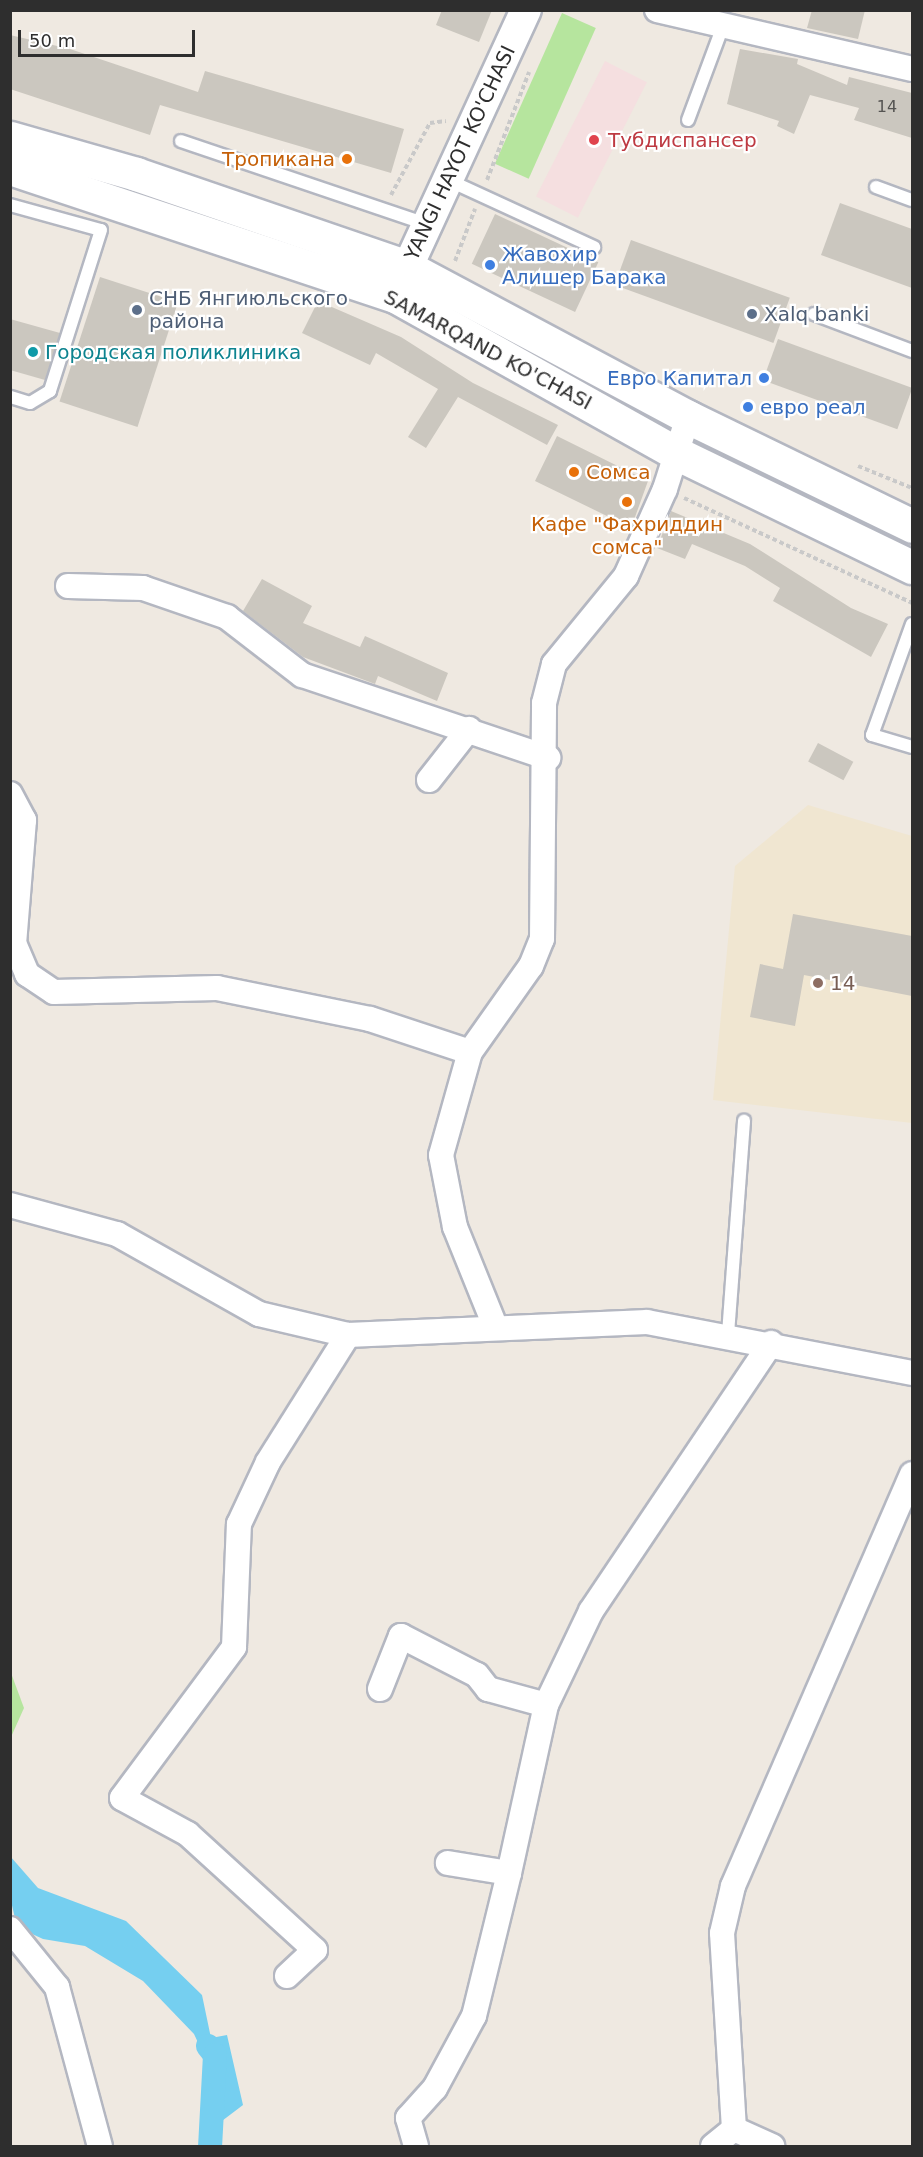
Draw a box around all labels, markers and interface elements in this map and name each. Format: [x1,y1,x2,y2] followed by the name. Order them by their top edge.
[21,18,198,56] scale bar
[29,30,75,51] text: 50 m
[400,42,520,264] street label: YANGI HAYOT KO'CHASI
[877,97,897,117] house number: 14
[608,128,757,152] place label: Тубдиспансер
[585,131,603,149] marker: Тубдиспансер
[222,147,335,171] place label: Тропикана
[340,152,354,166] marker: Тропикана
[502,242,666,289] place label: Жавохир Алишер Барака
[483,258,497,272] marker: Жавохир Алишер Барака
[380,285,596,415] street label: SAMARQAND KO'CHASI
[149,286,348,333] place label: СНБ Янгиюльского района
[764,302,869,326] place label: Xalq banki
[130,303,144,317] marker: СНБ Янгиюльского района
[745,307,759,321] marker: Xalq banki
[45,340,301,364] place label: Городская поликлиника
[26,345,40,359] marker: Городская поликлиника
[607,366,752,390] place label: Евро Капитал
[757,371,771,385] marker: Евро Капитал
[760,395,865,419] place label: евро реал
[741,400,755,414] marker: евро реал
[586,460,651,484] place label: Сомса
[567,465,581,479] marker: Сомса
[620,495,634,509] marker: Кафе "Фахриддин сомса"
[531,512,723,559] place label: Кафе "Фахриддин сомса"
[830,971,855,995] place label: 14
[811,976,825,990] marker: 14

